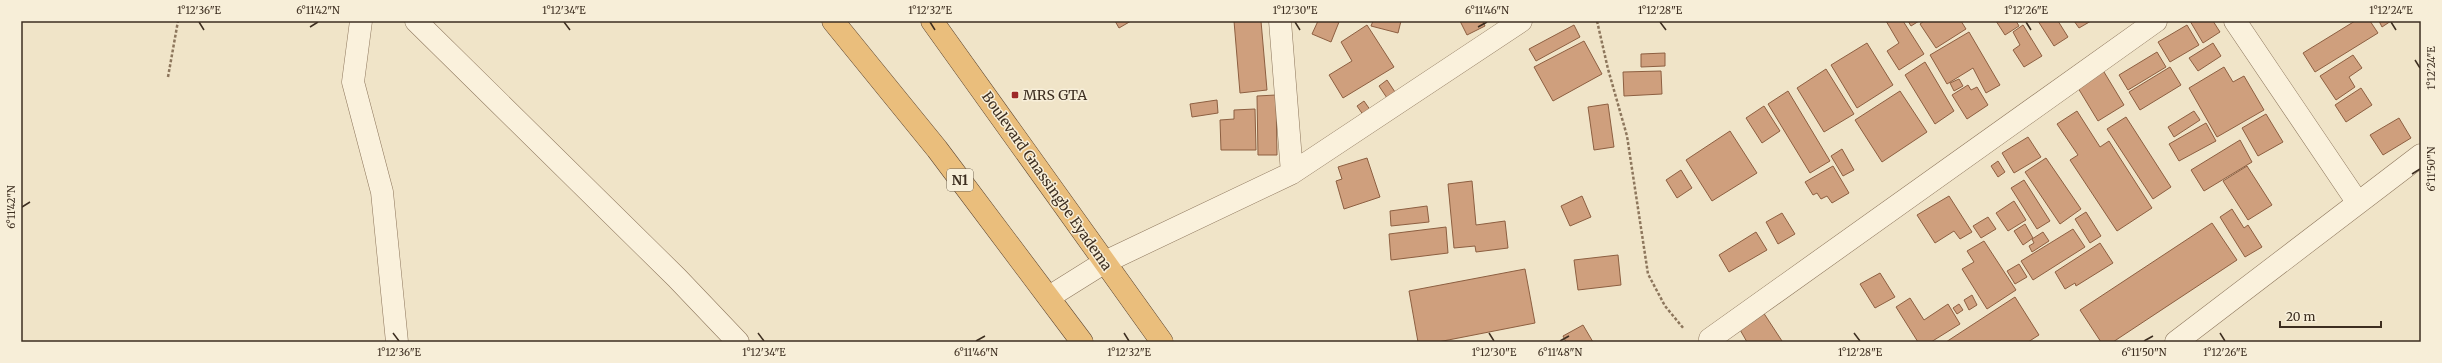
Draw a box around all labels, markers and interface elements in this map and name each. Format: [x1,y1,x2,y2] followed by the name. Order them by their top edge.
[177,4,221,17] text: 1°12'36"E
[296,4,340,17] text: 6°11'42"N
[542,4,586,17] text: 1°12'34"E
[908,4,952,17] text: 1°12'32"E
[1273,4,1318,17] text: 1°12'30"E
[1465,4,1509,17] text: 6°11'46"N
[1638,4,1683,17] text: 1°12'28"E
[2004,4,2048,17] text: 1°12'26"E
[2369,4,2413,17] text: 1°12'24"E
[2425,46,2438,90] text: 1°12'24"E
[1023,86,1087,104] place label: MRS GTA
[978,88,1116,274] street label: Boulevard Gnassingbe Eyadema
[1010,90,1020,100] marker: MRS GTA
[2425,146,2438,192] text: 6°11'50"N
[947,169,973,191] road number: N1
[5,185,18,229] text: 6°11'42"N
[2280,303,2381,329] scale bar
[2286,309,2315,324] text: 20 m
[377,346,421,359] text: 1°12'36"E
[742,346,786,359] text: 1°12'34"E
[954,346,998,359] text: 6°11'46"N
[1107,346,1151,359] text: 1°12'32"E
[1472,346,1517,359] text: 1°12'30"E
[1538,346,1582,359] text: 6°11'48"N
[1838,346,1883,359] text: 1°12'28"E
[2121,346,2167,359] text: 6°11'50"N
[2203,346,2247,359] text: 1°12'26"E

